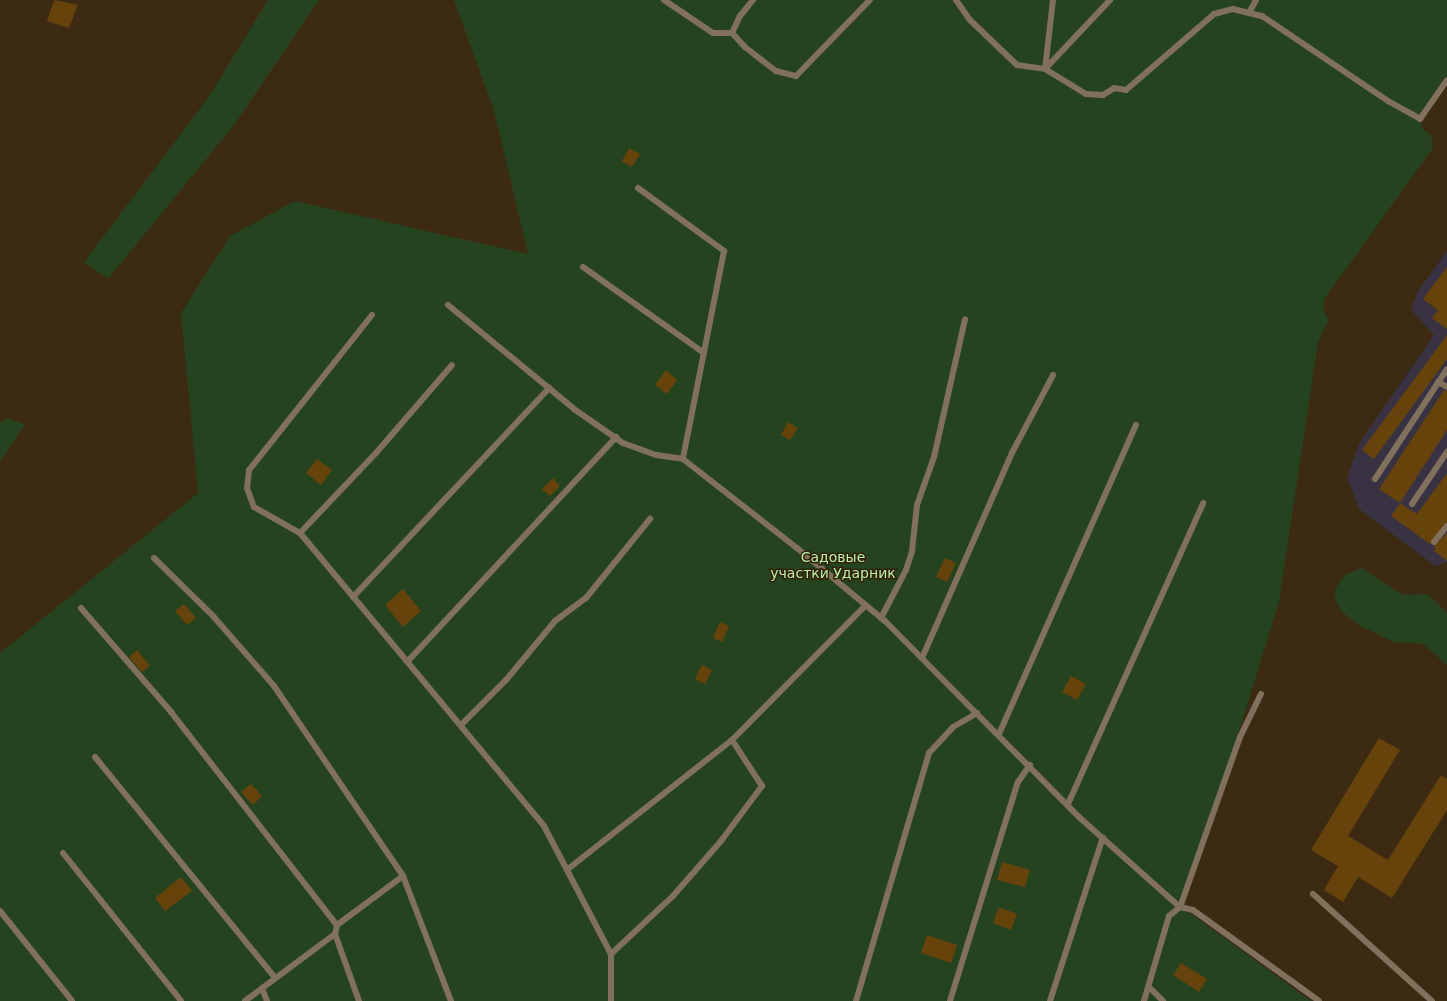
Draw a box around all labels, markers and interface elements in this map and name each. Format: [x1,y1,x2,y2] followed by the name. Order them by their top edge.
[770,549,896,582] park label: Садовые участки Ударник

